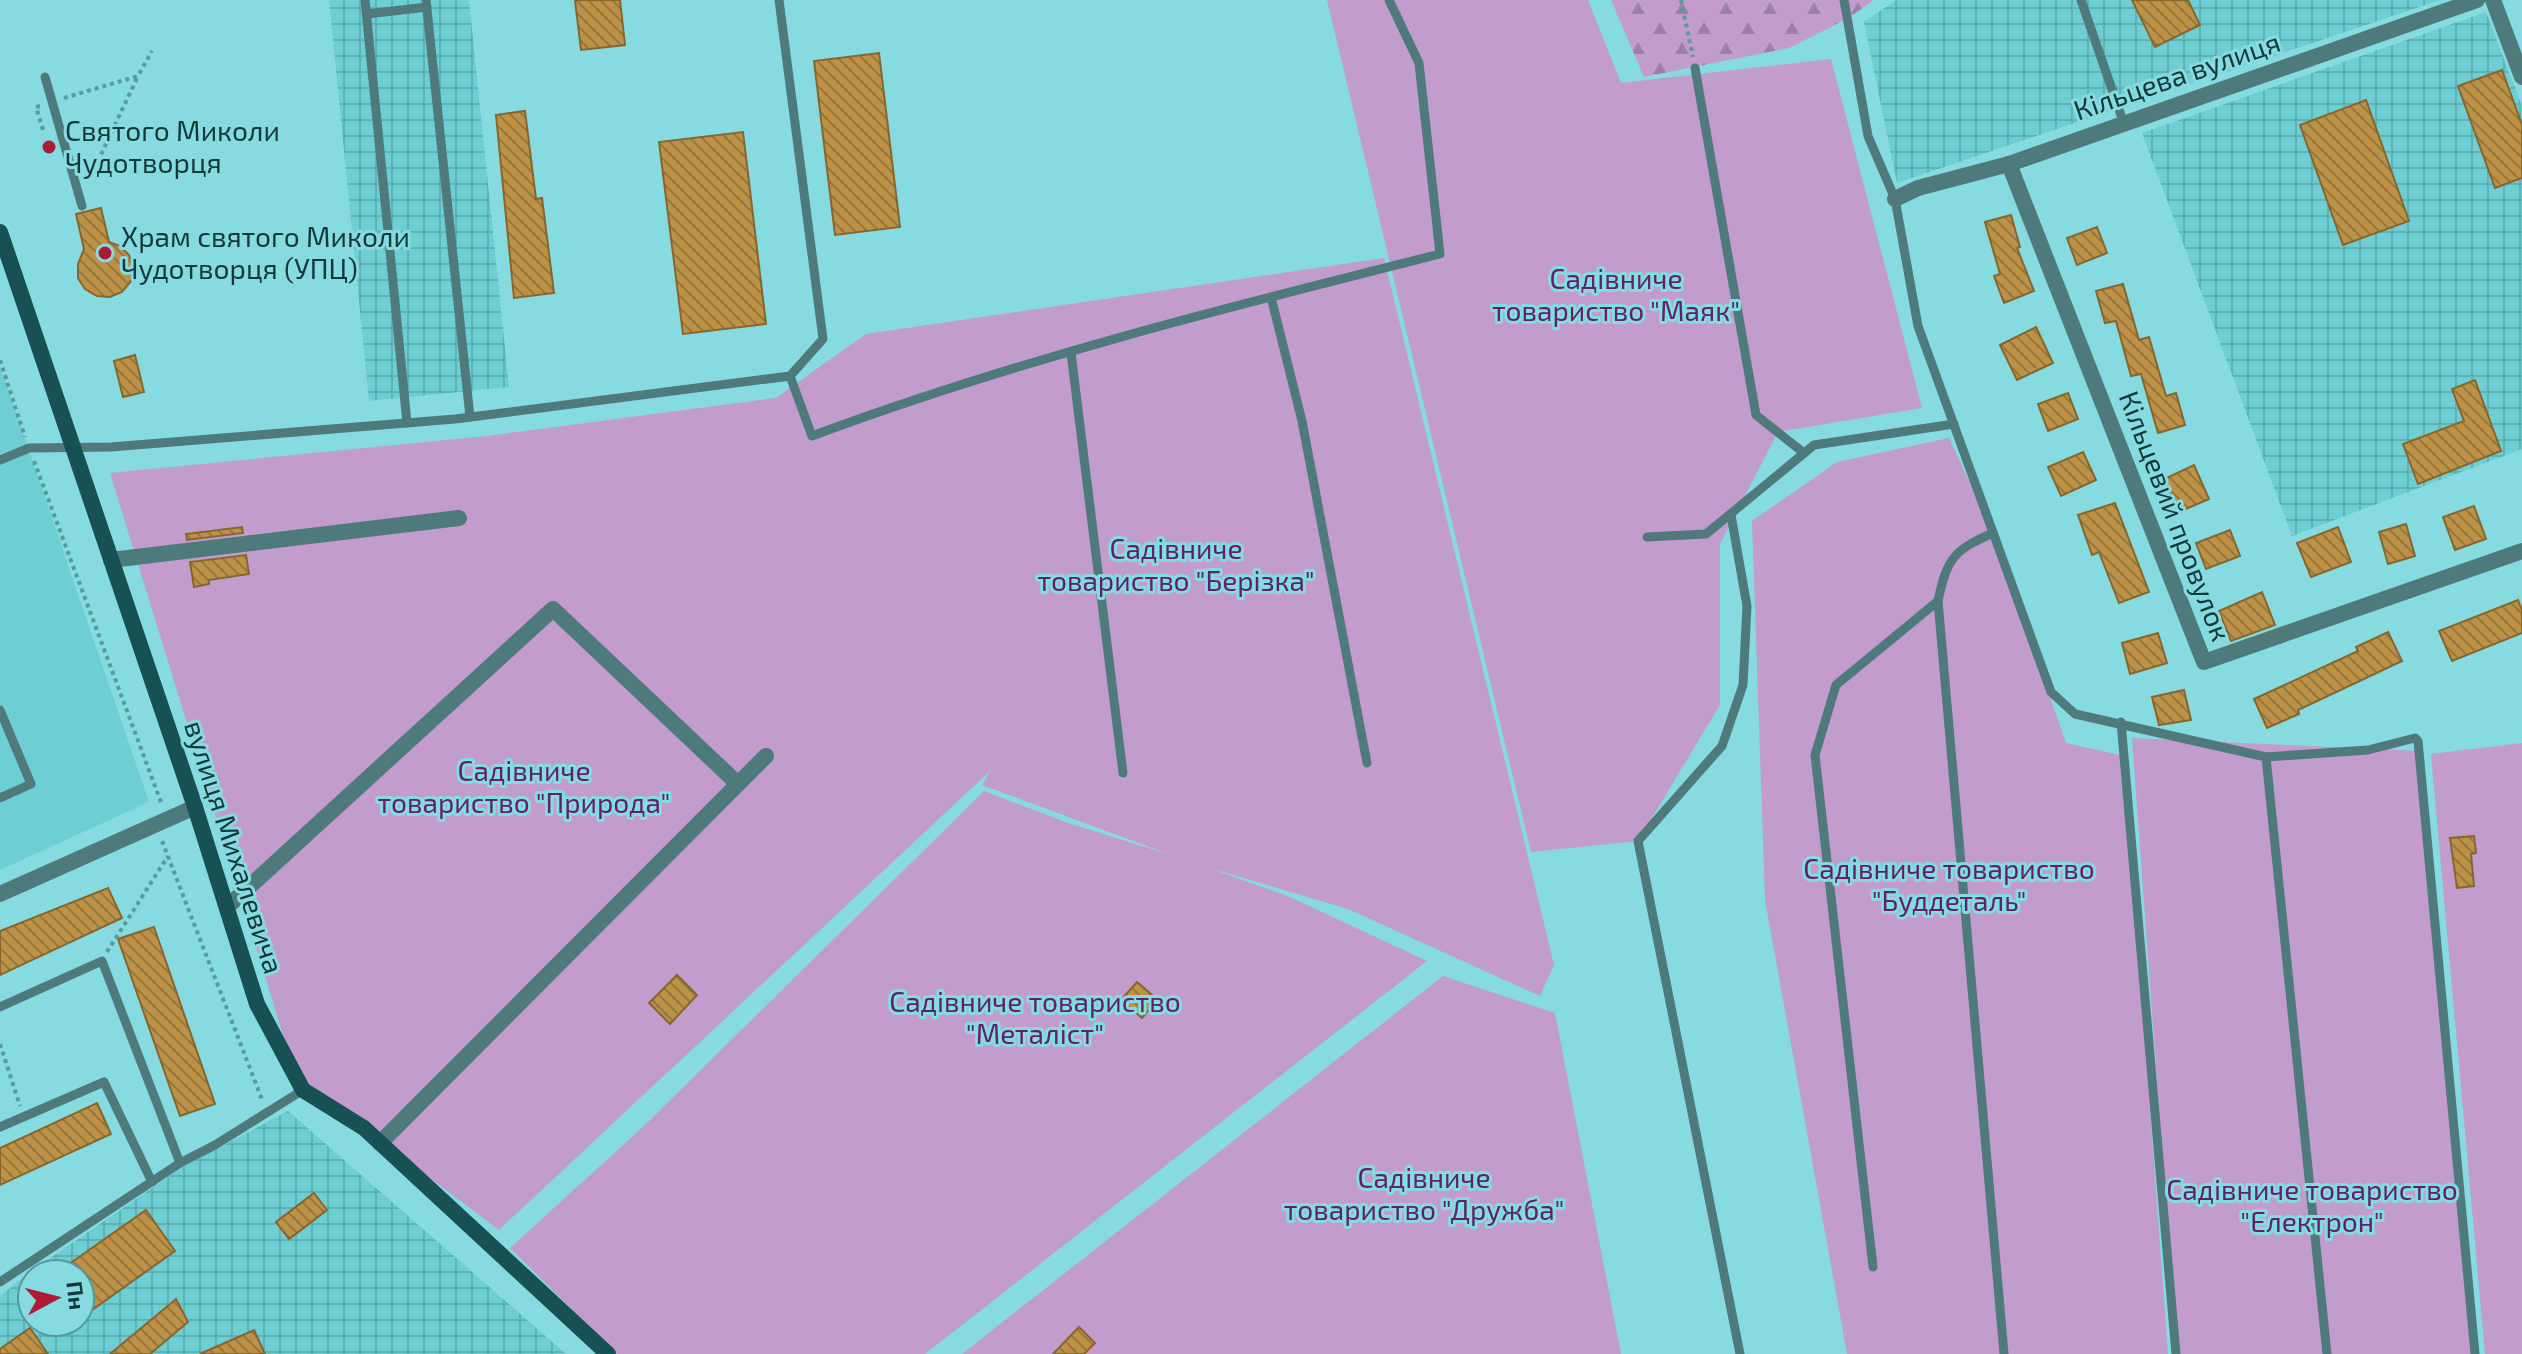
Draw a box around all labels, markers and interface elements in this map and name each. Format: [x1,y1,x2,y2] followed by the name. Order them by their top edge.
[2069,24,2284,126] street label: Кільцева вулиця
[65,113,280,179] place label: Святого Миколи Чудотворця
[40,138,58,156] marker: Святого Миколи Чудотворця
[121,219,410,285] place label: Храм святого Миколи Чудотворця (УПЦ)
[96,244,114,262] marker: Храм святого Миколи Чудотворця (УПЦ)
[1492,261,1740,327] park label: Садівниче товариство "Маяк"
[2113,386,2239,645] street label: Кільцевий провулок
[1037,531,1315,597] park label: Садівниче товариство "Берізка"
[178,716,292,977] street label: вулиця Михалевича
[378,753,670,819] park label: Садівниче товариство "Природа"
[1803,851,2095,917] park label: Садівниче товариство "Буддеталь"
[889,984,1181,1050] park label: Садівниче товариство "Металіст"
[1284,1160,1564,1226] park label: Садівниче товариство "Дружба"
[2166,1172,2458,1238] park label: Садівниче товариство "Електрон"
[16,1258,96,1338] north arrow
[62,1280,91,1311] text: Пн

